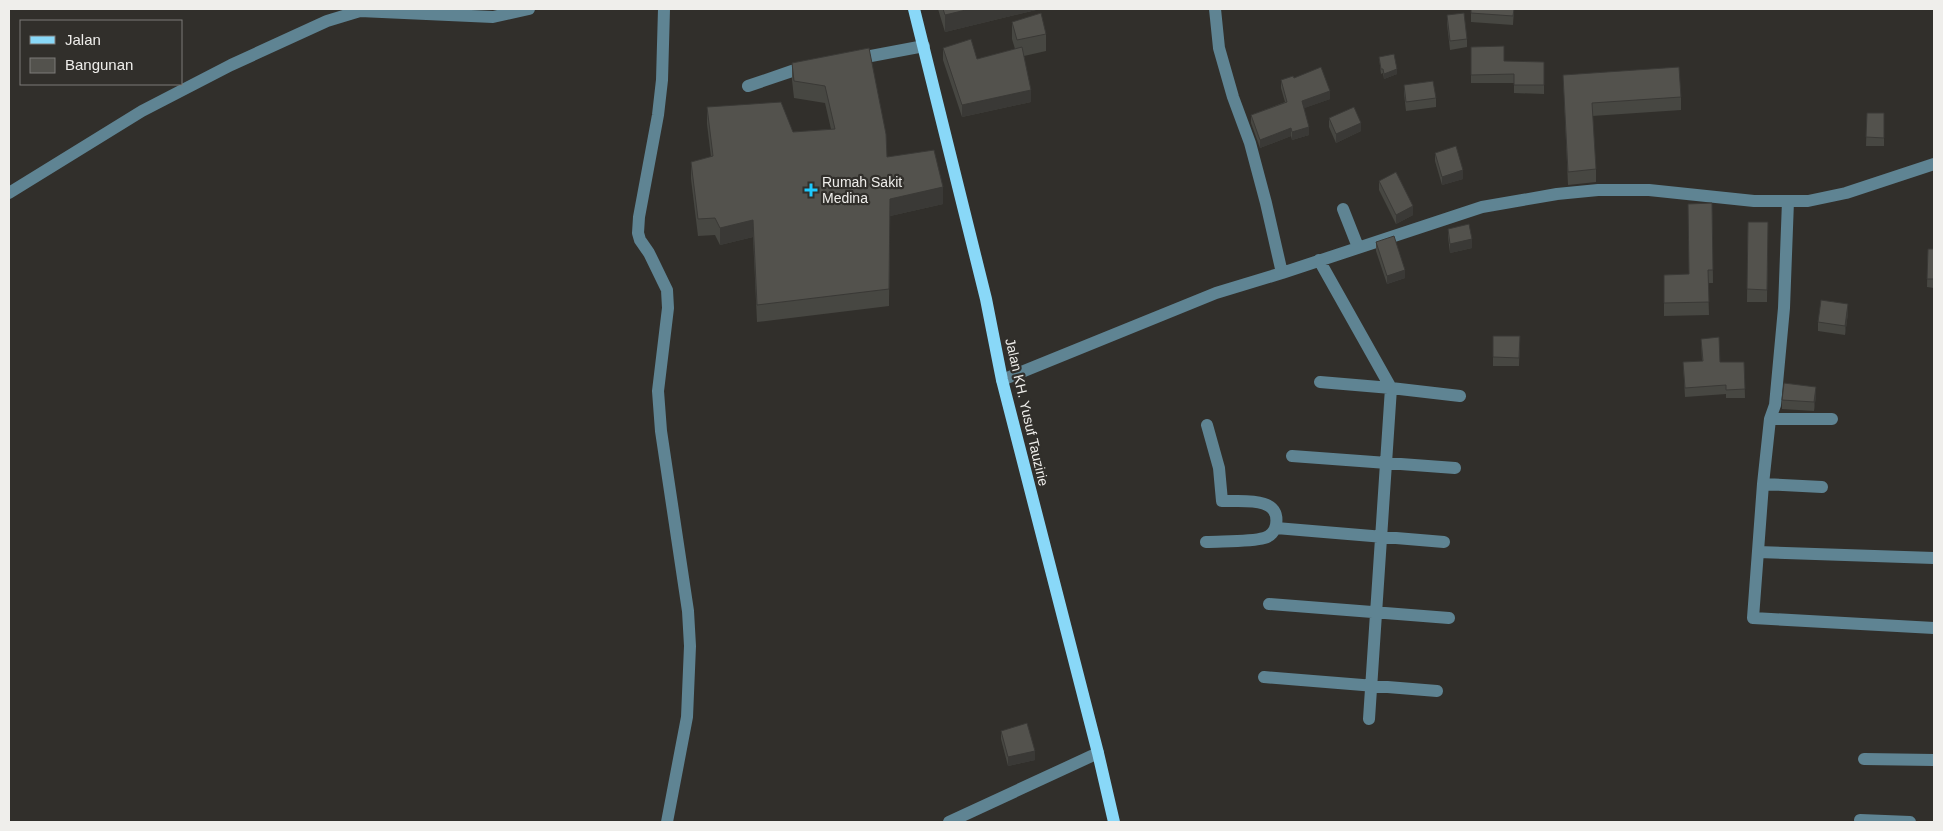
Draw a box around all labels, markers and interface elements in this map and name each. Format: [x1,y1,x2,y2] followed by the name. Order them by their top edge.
[20,20,182,85] legend
[65,31,101,48] text: Jalan
[65,56,133,73] text: Bangunan
[822,174,902,206] place label: Rumah Sakit Medina
[804,183,818,197] marker: Rumah Sakit Medina
[1002,337,1052,488] street label: Jalan KH. Yusuf Tauzirie

